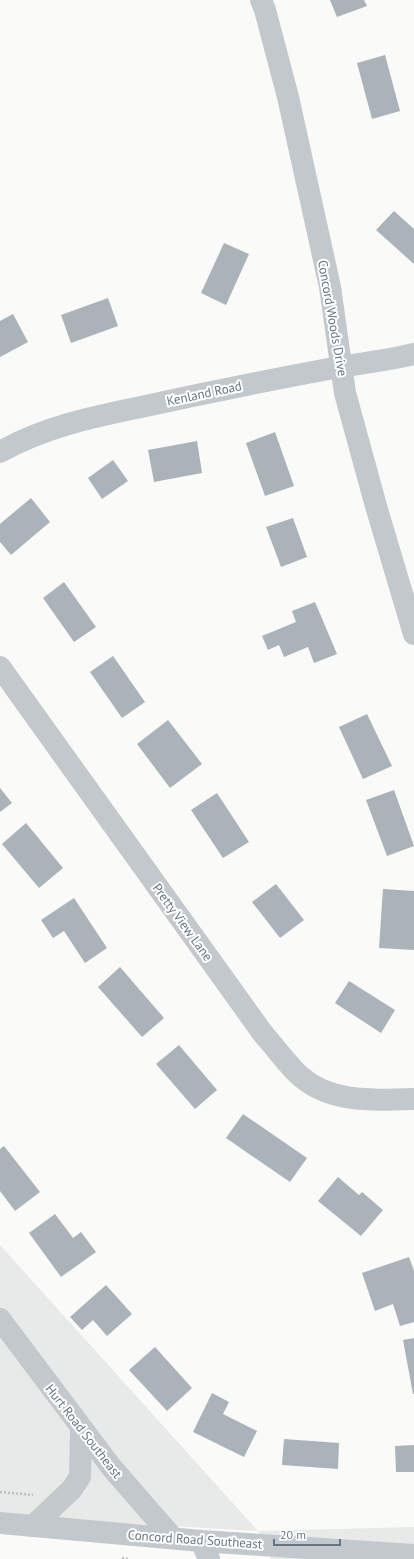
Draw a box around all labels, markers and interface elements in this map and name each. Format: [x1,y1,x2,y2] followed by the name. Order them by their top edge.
[314,259,351,377] street label: Concord Woods Drive
[165,377,243,410] street label: Kenland Road
[149,880,217,965] street label: Pretty View Lane
[42,1381,126,1482] street label: Hurt Road Southeast
[274,1521,340,1547] scale bar
[127,1526,263,1553] street label: Concord Road Southeast
[280,1527,306,1542] text: 20 m

